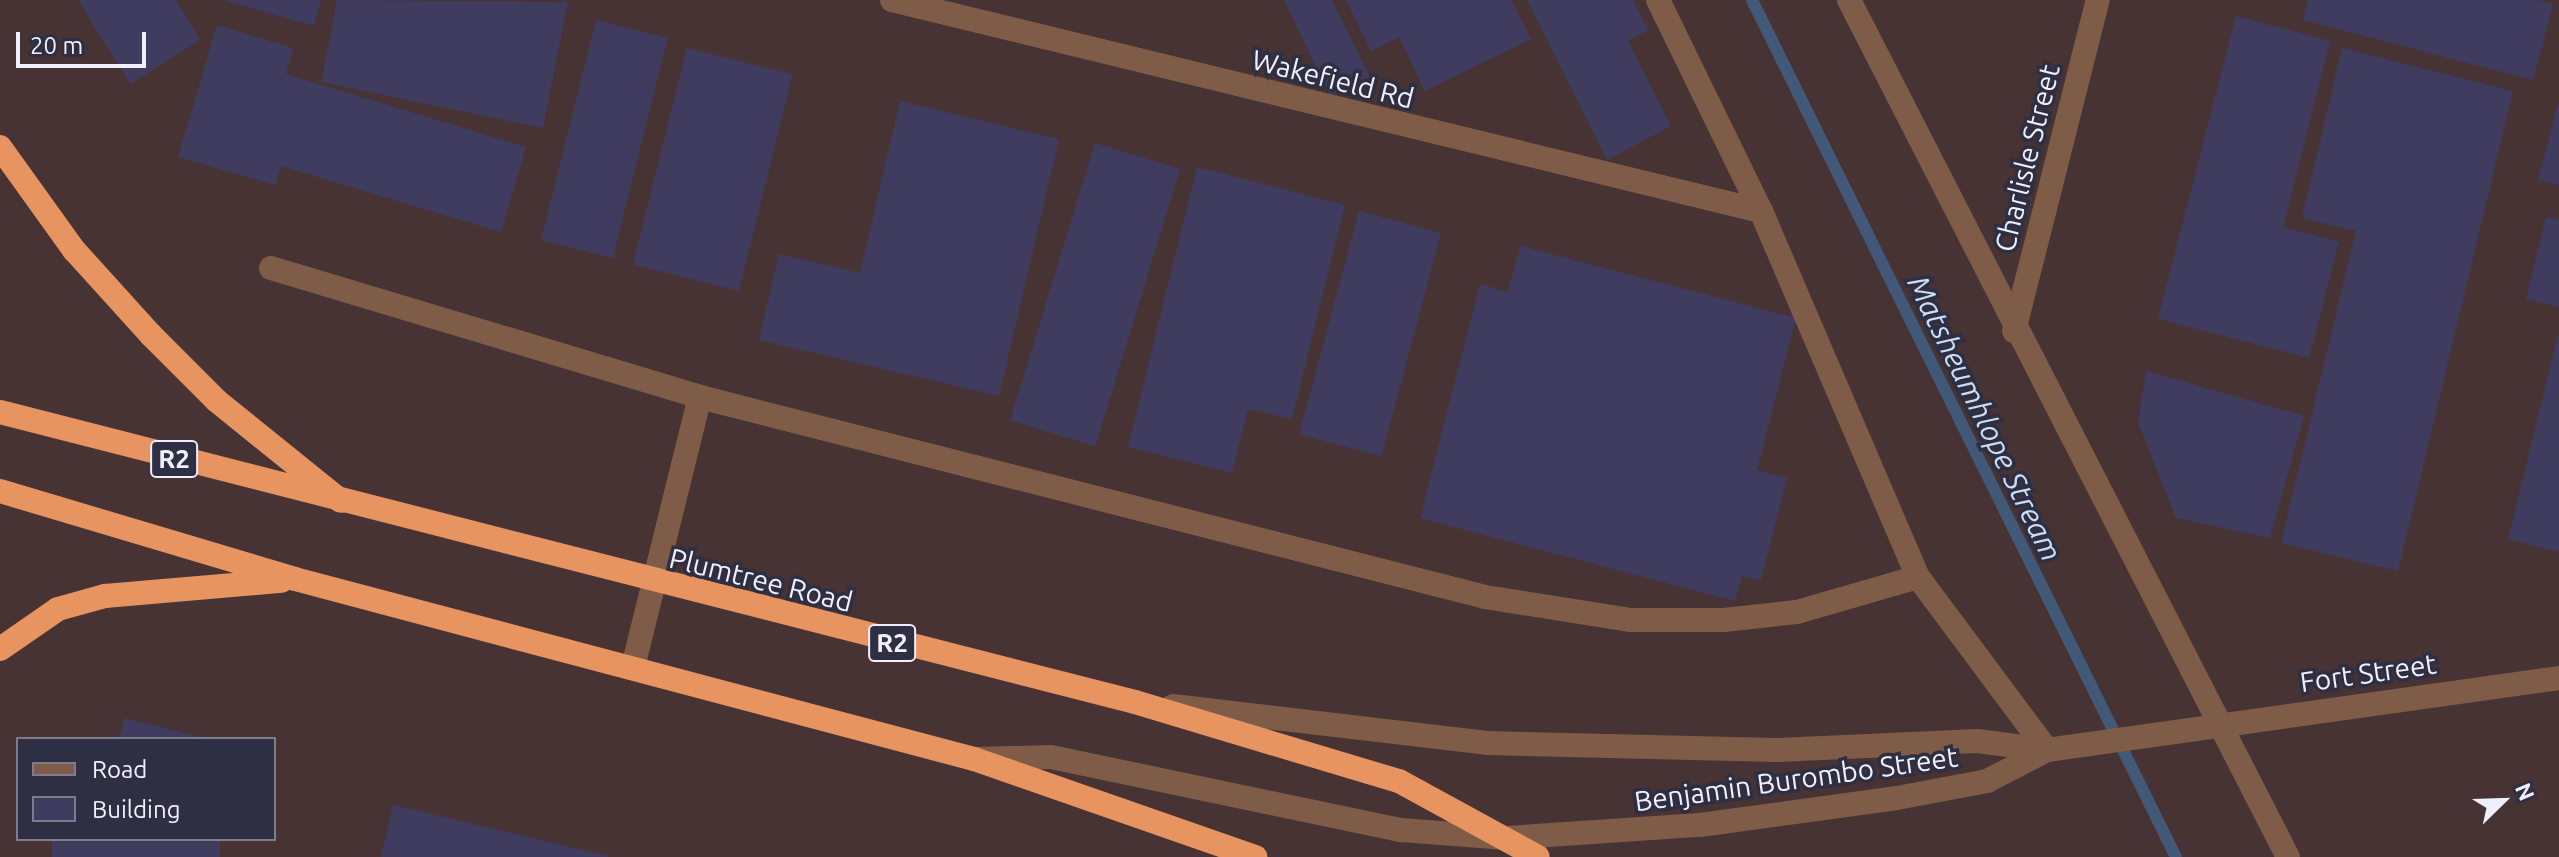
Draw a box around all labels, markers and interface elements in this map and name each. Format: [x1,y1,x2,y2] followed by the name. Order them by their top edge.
[20,16,150,66] scale bar
[30,32,83,59] text: 20 m
[1249,43,1417,115] street label: Wakefield Rd
[1987,61,2067,255] street label: Charlisle Street
[1900,269,2070,567] water label: Matsheumhlope Stream
[150,437,198,481] road number: R2
[666,541,856,619] street label: Plumtree Road
[868,621,916,665] road number: R2
[2298,647,2438,699] street label: Fort Street
[16,737,276,841] legend
[1632,740,1960,818] street label: Benjamin Burombo Street
[92,756,147,783] text: Road
[2463,761,2543,841] north arrow
[2511,779,2540,804] text: N
[92,796,180,823] text: Building

